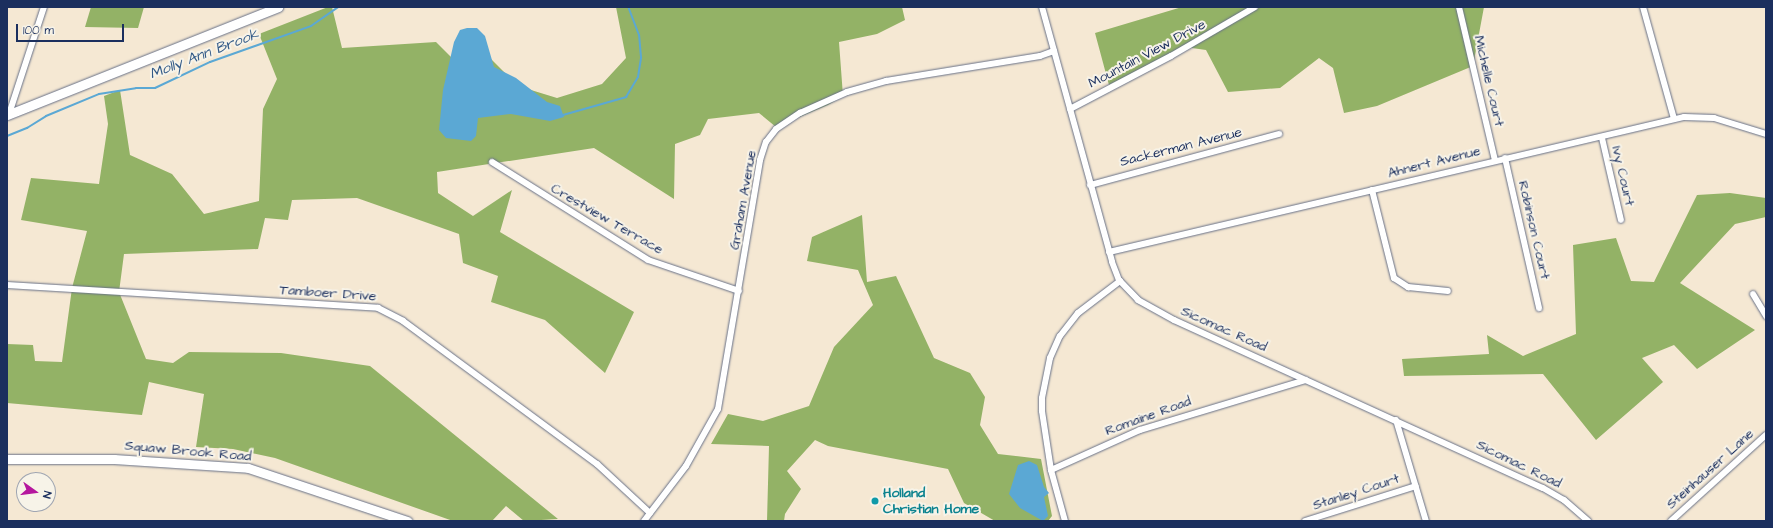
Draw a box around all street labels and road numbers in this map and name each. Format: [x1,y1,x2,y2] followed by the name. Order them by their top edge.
[1086,16,1208,92] street label: Mountain View Drive
[1470,34,1508,128] street label: Michelle Court
[1118,124,1244,170] street label: Sackerman Avenue
[1386,142,1482,182] street label: Ahnert Avenue
[1608,144,1638,208] street label: Ivy Court
[726,149,760,251] street label: Graham Avenue
[1514,179,1554,281] street label: Robinson Court
[548,180,666,258] street label: Crestview Terrace
[279,281,377,305] street label: Tamboer Drive
[1178,303,1270,355] street label: Sicomac Road
[1103,393,1193,439] street label: Romaine Road
[1663,425,1757,513] street label: Steinhauser Lane
[1474,436,1564,492] street label: Sicomac Road
[124,437,252,465] street label: Squaw Brook Road
[1311,470,1401,514] street label: Stanley Court

